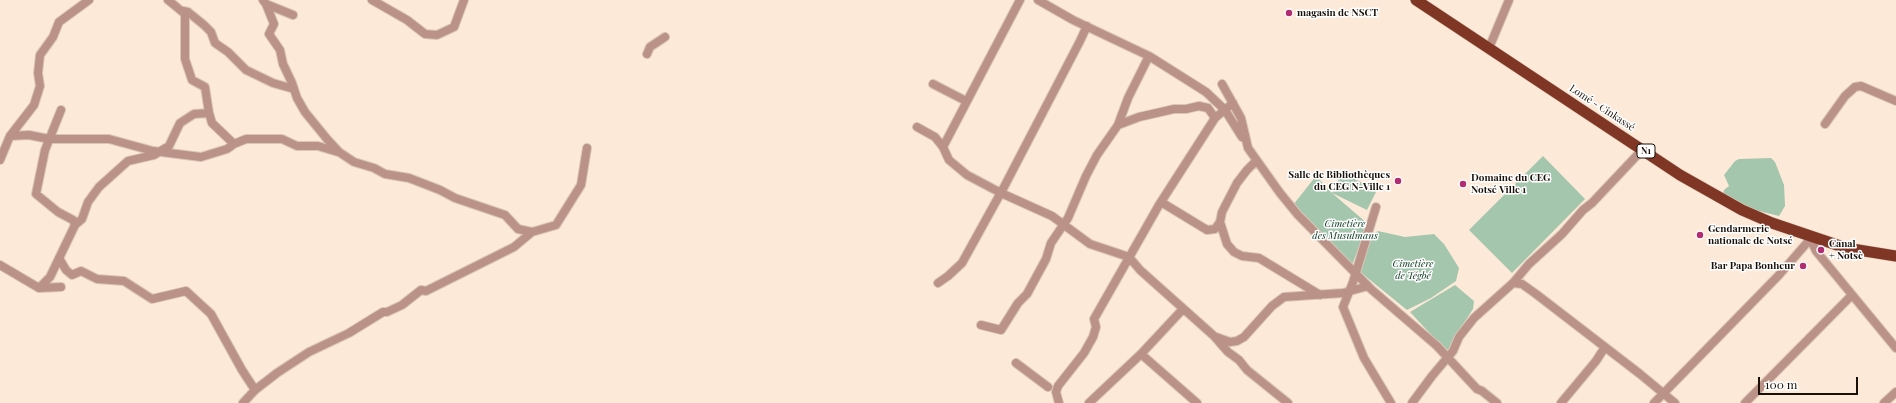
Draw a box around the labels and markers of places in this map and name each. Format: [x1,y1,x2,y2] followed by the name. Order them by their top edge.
[1297,7,1378,19] place label: magasin de NSCT
[1284,8,1294,18] marker: magasin de NSCT
[1288,169,1390,192] place label: Salle de Bibliothèques du CEG N-Ville 1
[1471,172,1550,196] place label: Domaine du CEG Notsé Ville 1
[1393,176,1403,186] marker: Salle de Bibliothèques du CEG N-Ville 1
[1458,179,1468,189] marker: Domaine du CEG Notsé Ville 1
[1708,223,1793,246] place label: Gendarmerie nationale de Notsé
[1695,230,1705,240] marker: Gendarmerie nationale de Notsé
[1829,238,1863,262] place label: Canal + Notsè
[1816,245,1826,255] marker: Canal + Notsè
[1711,260,1795,272] place label: Bar Papa Bonheur
[1798,261,1808,271] marker: Bar Papa Bonheur

